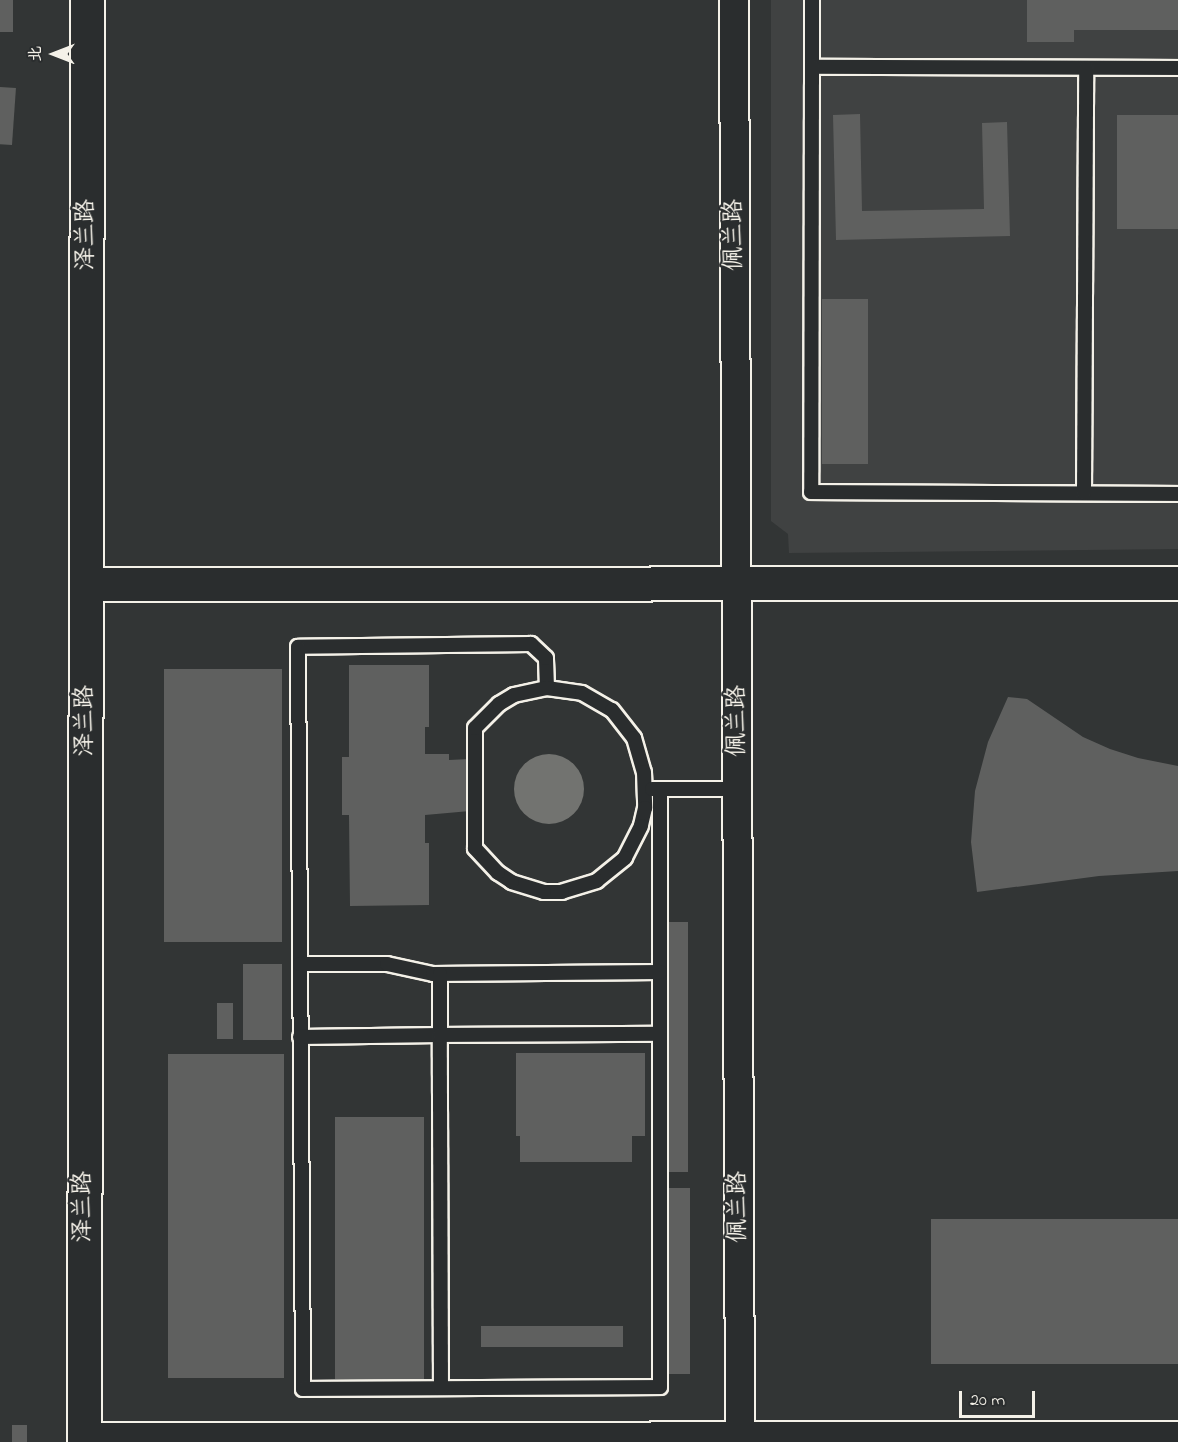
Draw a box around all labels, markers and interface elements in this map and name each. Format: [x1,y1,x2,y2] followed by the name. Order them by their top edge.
[24,24,84,84] north arrow
[24,46,48,62] text: 北
[73,199,101,271] street label: 泽兰路
[721,199,749,271] street label: 佩兰路
[72,685,100,757] street label: 泽兰路
[724,685,752,757] street label: 佩兰路
[70,1171,98,1243] street label: 泽兰路
[725,1171,753,1243] street label: 佩兰路
[962,1379,1038,1417] scale bar
[970,1388,1005,1414] text: 20 m

